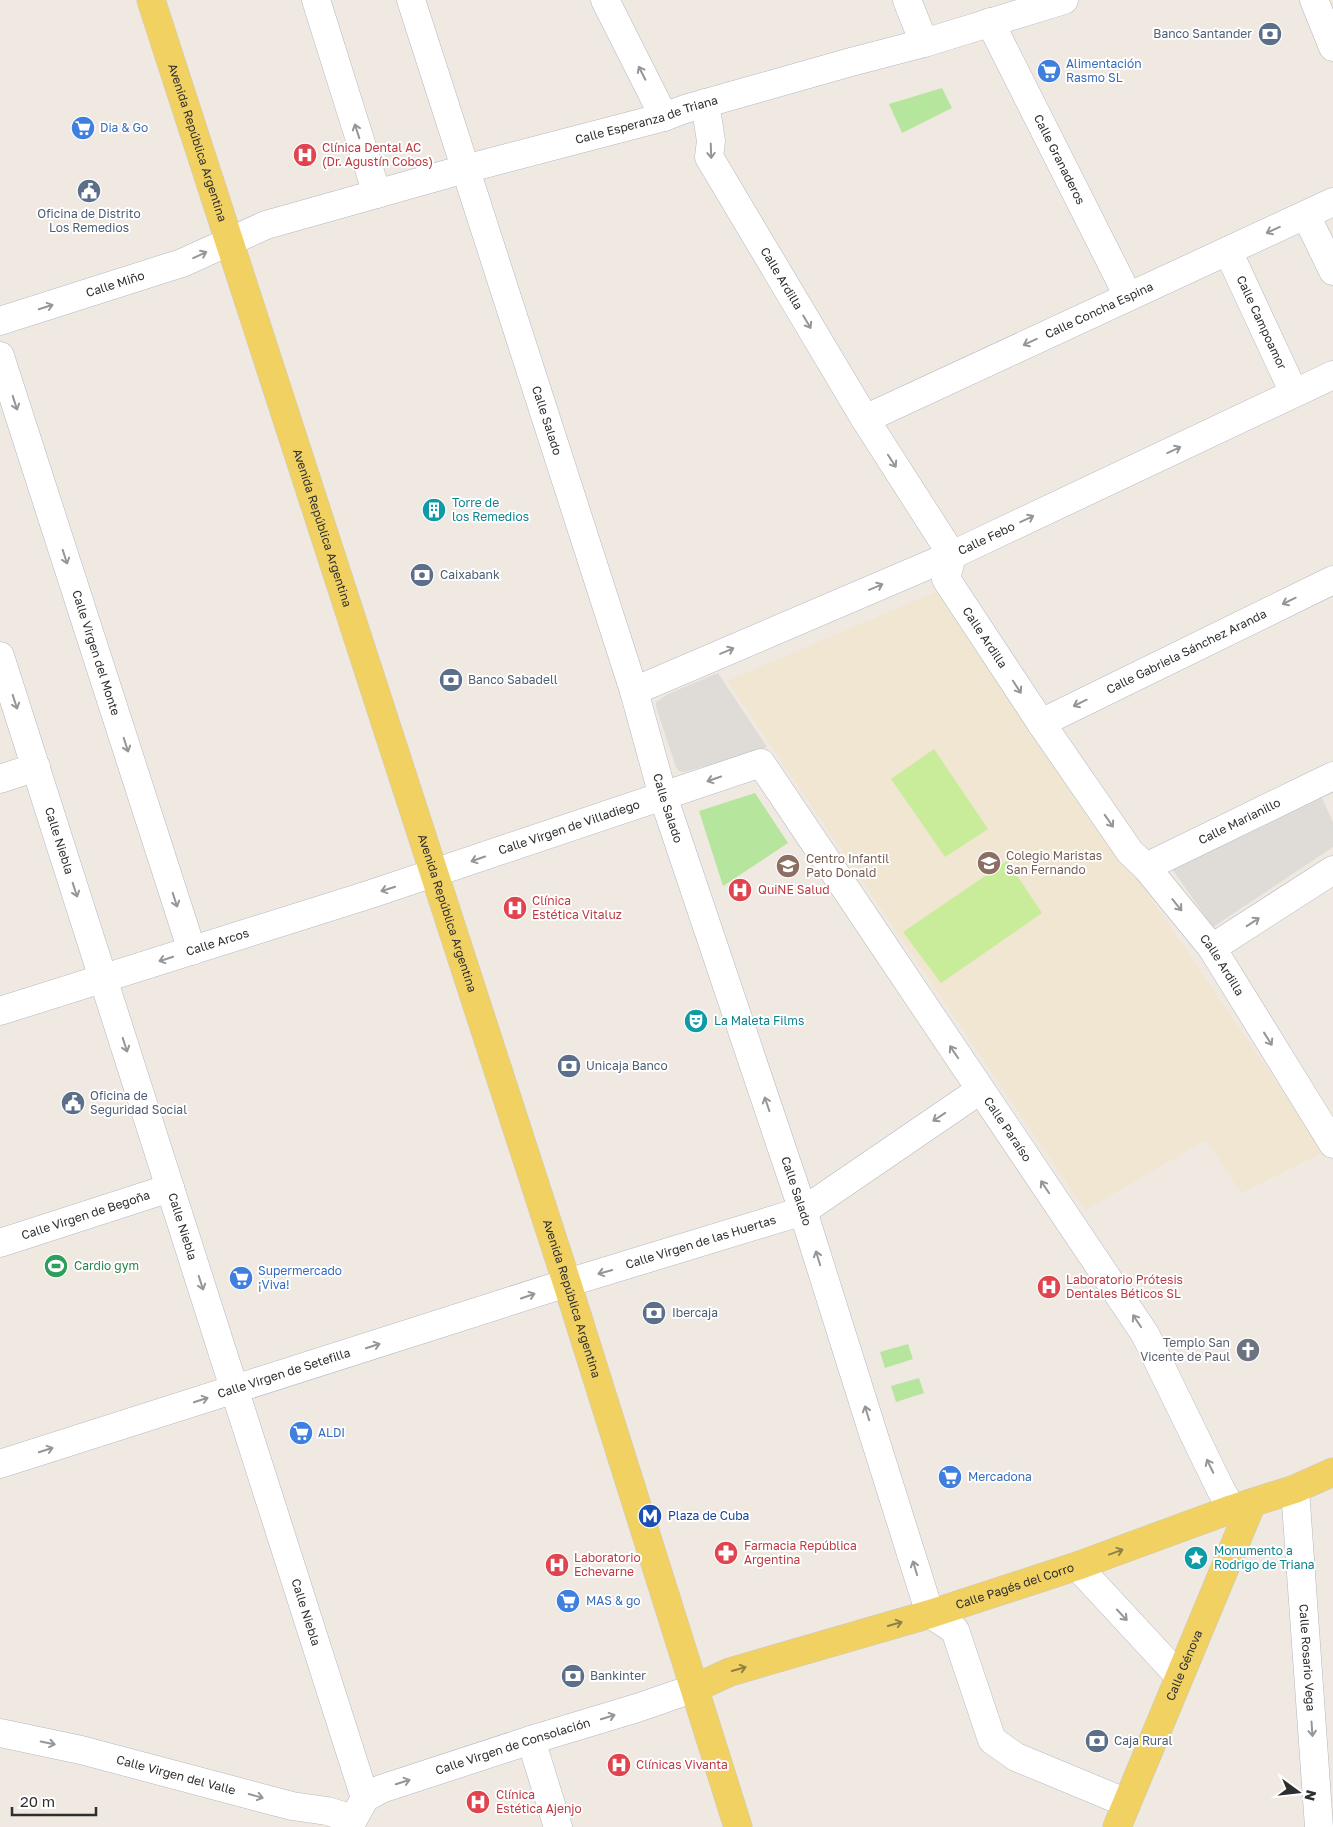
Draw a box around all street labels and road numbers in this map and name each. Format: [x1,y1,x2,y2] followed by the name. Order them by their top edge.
[165,62,230,224] street label: Avenida República Argentina
[573,92,719,147] street label: Calle Esperanza de Triana
[1031,112,1089,207] street label: Calle Granaderos
[757,244,806,312] street label: Calle Ardilla
[84,267,146,300] street label: Calle Miño
[1233,273,1290,372] street label: Calle Campoamor
[1042,278,1155,342] street label: Calle Concha Espina
[529,384,565,457] street label: Calle Salado
[290,447,355,609] street label: Avenida República Argentina
[955,518,1017,558] street label: Calle Febo
[69,588,124,717] street label: Calle Virgen del Monte
[960,604,1011,671] street label: Calle Ardilla
[1104,606,1269,697] street label: Calle Gabriela Sánchez Aranda
[650,772,686,845] street label: Calle Salado
[1196,795,1283,847] street label: Calle Marianillo
[496,796,642,858] street label: Calle Virgen de Villadiego
[42,805,77,876] street label: Calle Niebla
[415,832,480,994] street label: Avenida República Argentina
[184,925,251,959] street label: Calle Arcos
[1197,931,1248,998] street label: Calle Ardilla
[981,1094,1035,1165] street label: Calle Paraíso
[778,1154,815,1228] street label: Calle Salado
[19,1187,152,1243] street label: Calle Virgen de Begoña
[165,1191,201,1262] street label: Calle Niebla
[623,1212,778,1272] street label: Calle Virgen de las Huertas
[540,1217,604,1380] street label: Avenida República Argentina
[215,1345,352,1401] street label: Calle Virgen de Setefilla
[954,1559,1076,1612] street label: Calle Pagés del Corro
[288,1577,324,1648] street label: Calle Niebla
[1296,1603,1319,1712] street label: Calle Rosario Vega
[1162,1628,1205,1703] street label: Calle Génova
[433,1715,592,1778] street label: Calle Virgen de Consolación
[115,1752,237,1798] street label: Calle Virgen del Valle

